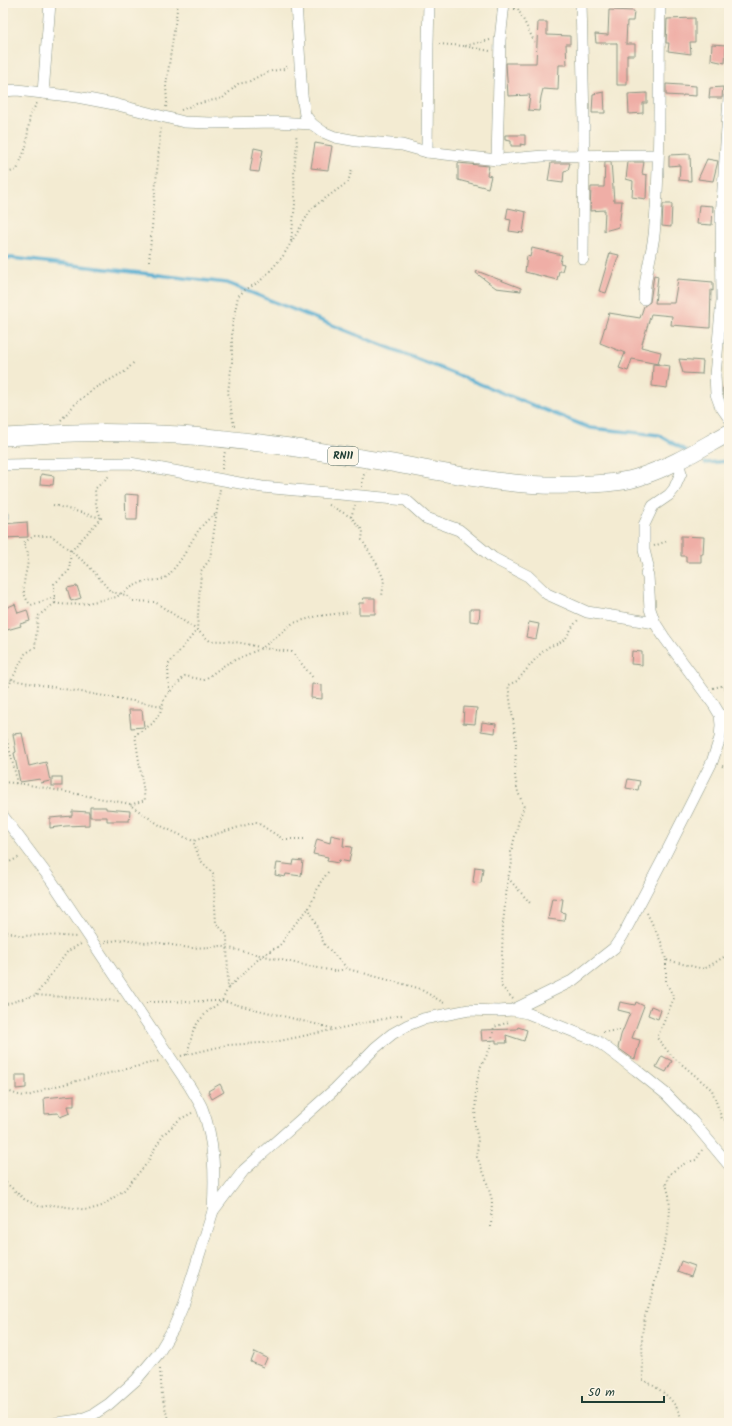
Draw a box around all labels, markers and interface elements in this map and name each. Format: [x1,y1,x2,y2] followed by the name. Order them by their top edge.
[328,447,358,465] road number: RN11
[582,1378,664,1404] scale bar
[588,1383,615,1402] text: 50 m

